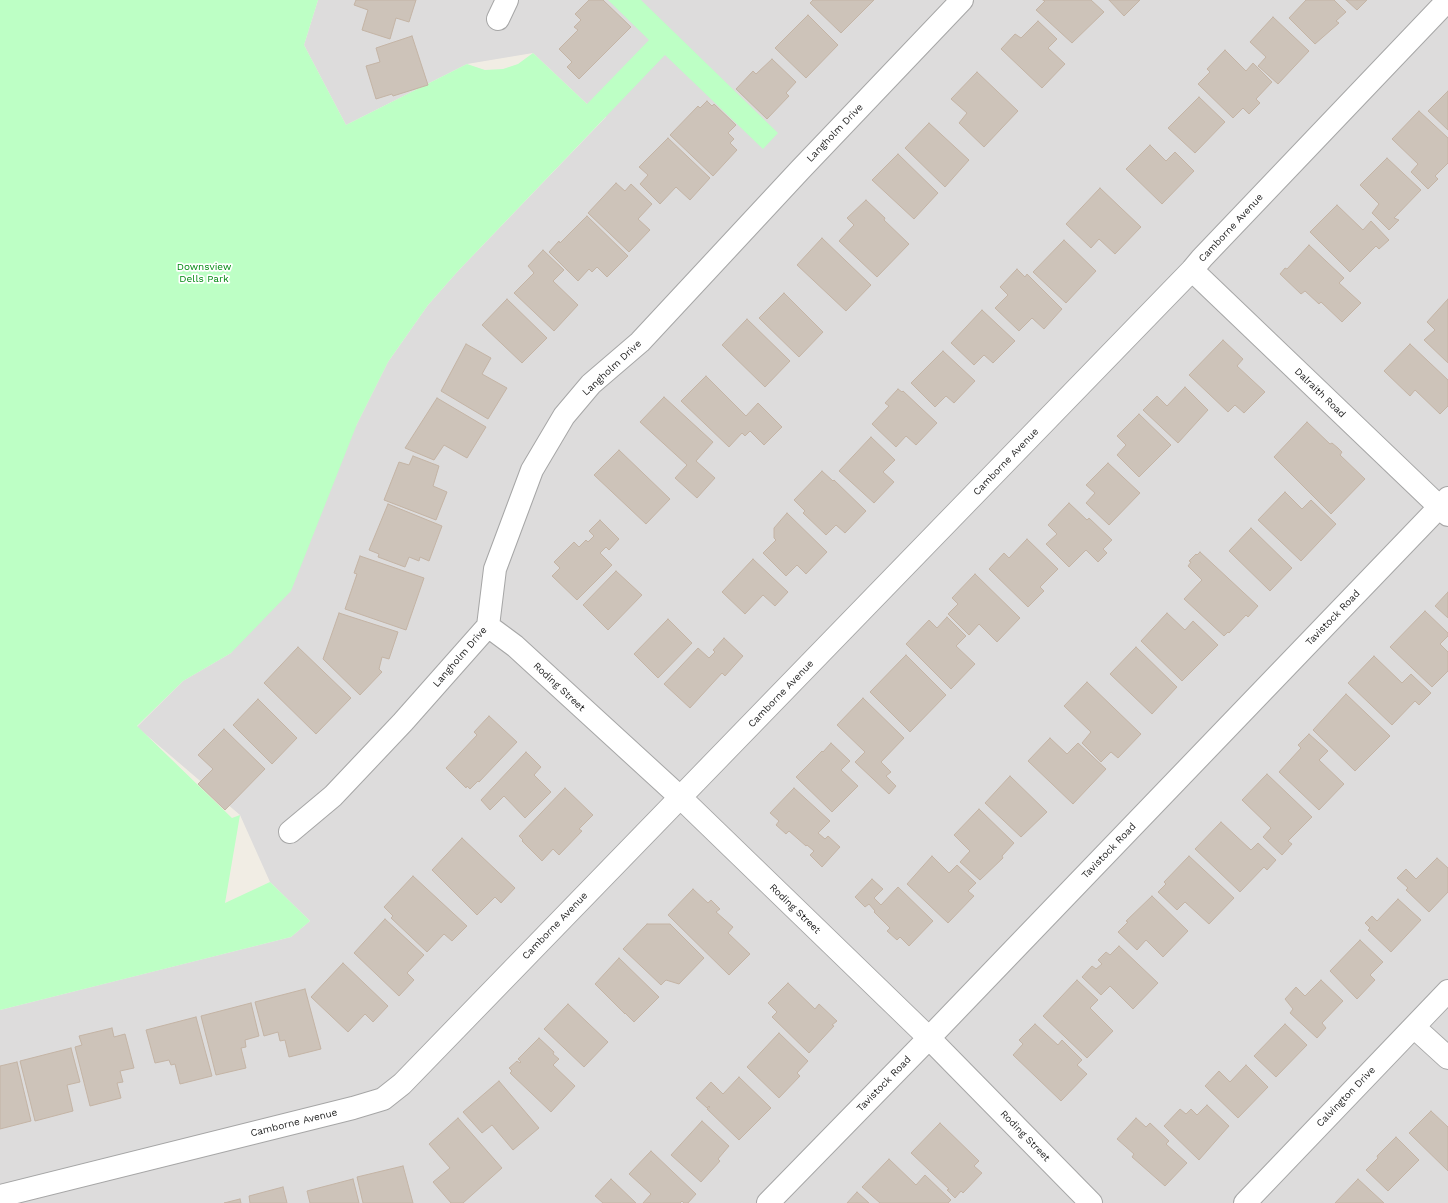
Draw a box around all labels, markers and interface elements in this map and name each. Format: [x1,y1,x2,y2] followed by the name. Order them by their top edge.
[804,101,866,165] street label: Langholm Drive
[1196,191,1266,265] street label: Camborne Avenue
[177,261,231,284] park label: Downsview Dells Park
[580,338,644,398] street label: Langholm Drive
[1292,366,1348,420] street label: Dalraith Road
[971,426,1041,498] street label: Camborne Avenue
[1303,588,1363,648] street label: Tavistock Road
[430,624,490,690] street label: Langholm Drive
[746,658,816,730] street label: Camborne Avenue
[531,660,587,714] street label: Roding Street
[1079,821,1139,881] street label: Tavistock Road
[767,882,823,936] street label: Roding Street
[520,890,590,962] street label: Camborne Avenue
[854,1054,914,1114] street label: Tavistock Road
[1314,1064,1378,1130] street label: Calvington Drive
[249,1106,339,1140] street label: Camborne Avenue
[998,1108,1052,1164] street label: Roding Street

